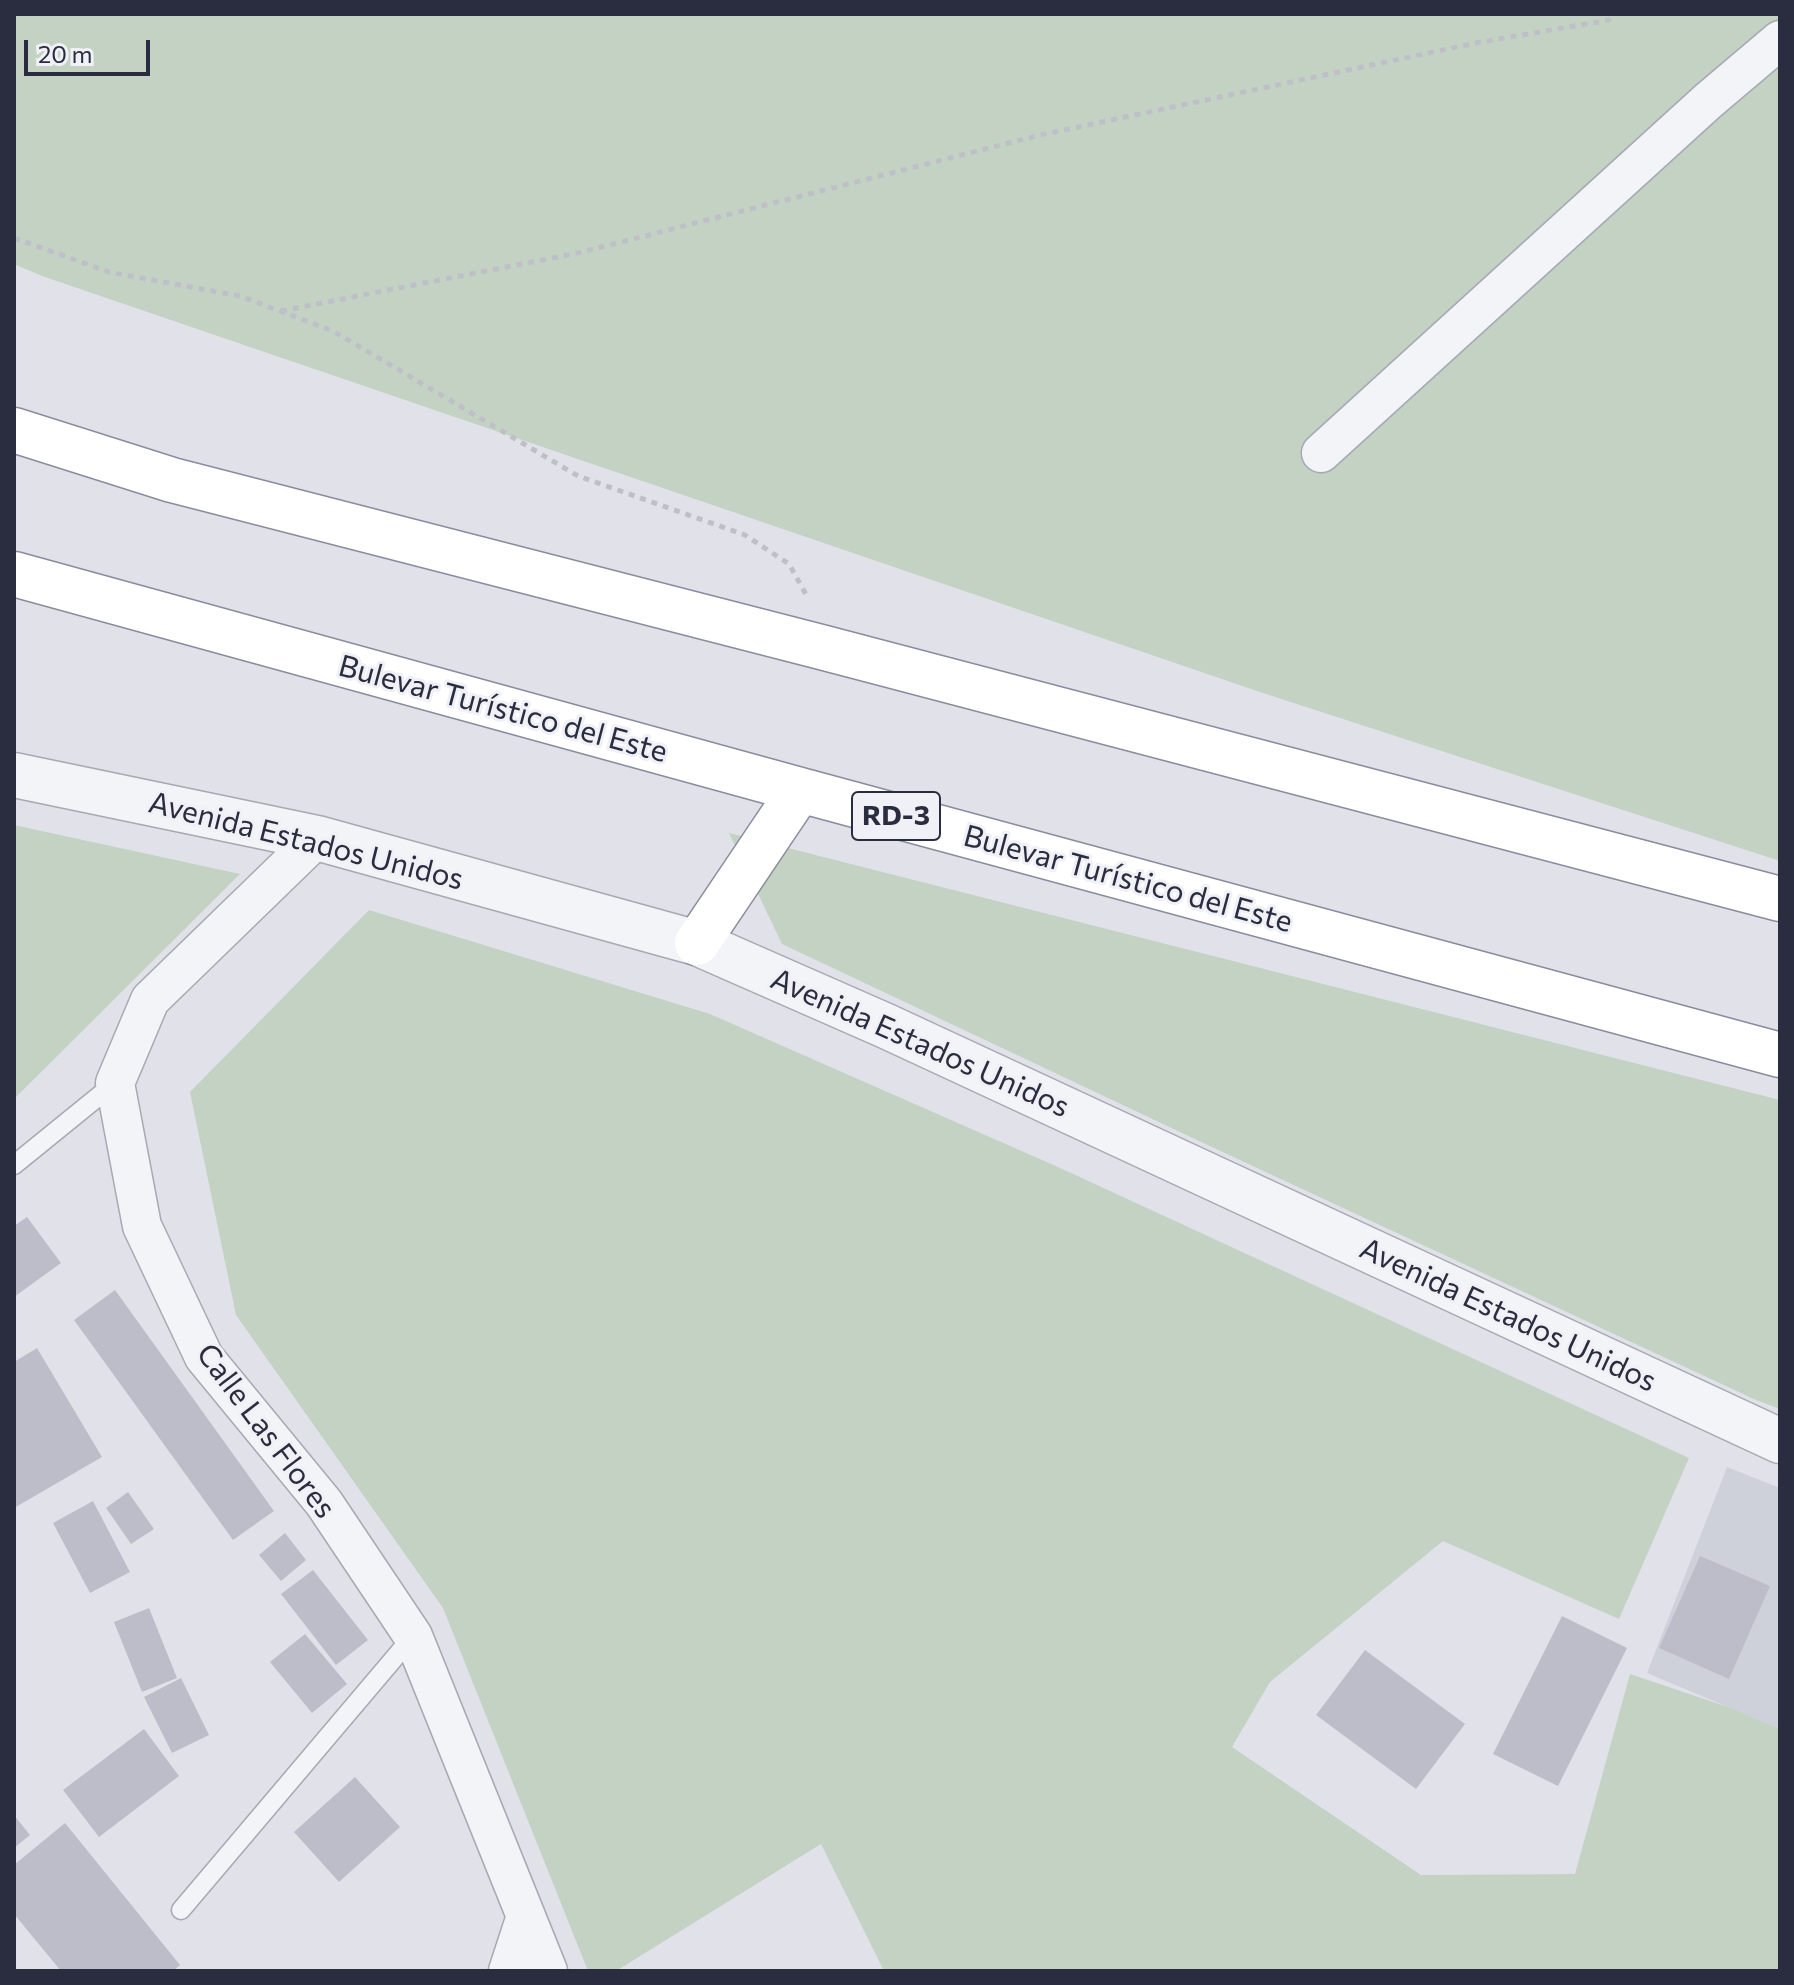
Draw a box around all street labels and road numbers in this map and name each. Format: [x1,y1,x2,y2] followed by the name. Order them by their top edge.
[335,648,671,770] street label: Bulevar Turístico del Este
[145,784,467,898] street label: Avenida Estados Unidos
[852,792,940,840] road number: RD-3
[960,818,1296,940] street label: Bulevar Turístico del Este
[765,961,1075,1125] street label: Avenida Estados Unidos
[1354,1230,1662,1400] street label: Avenida Estados Unidos
[189,1337,343,1525] street label: Calle Las Flores

